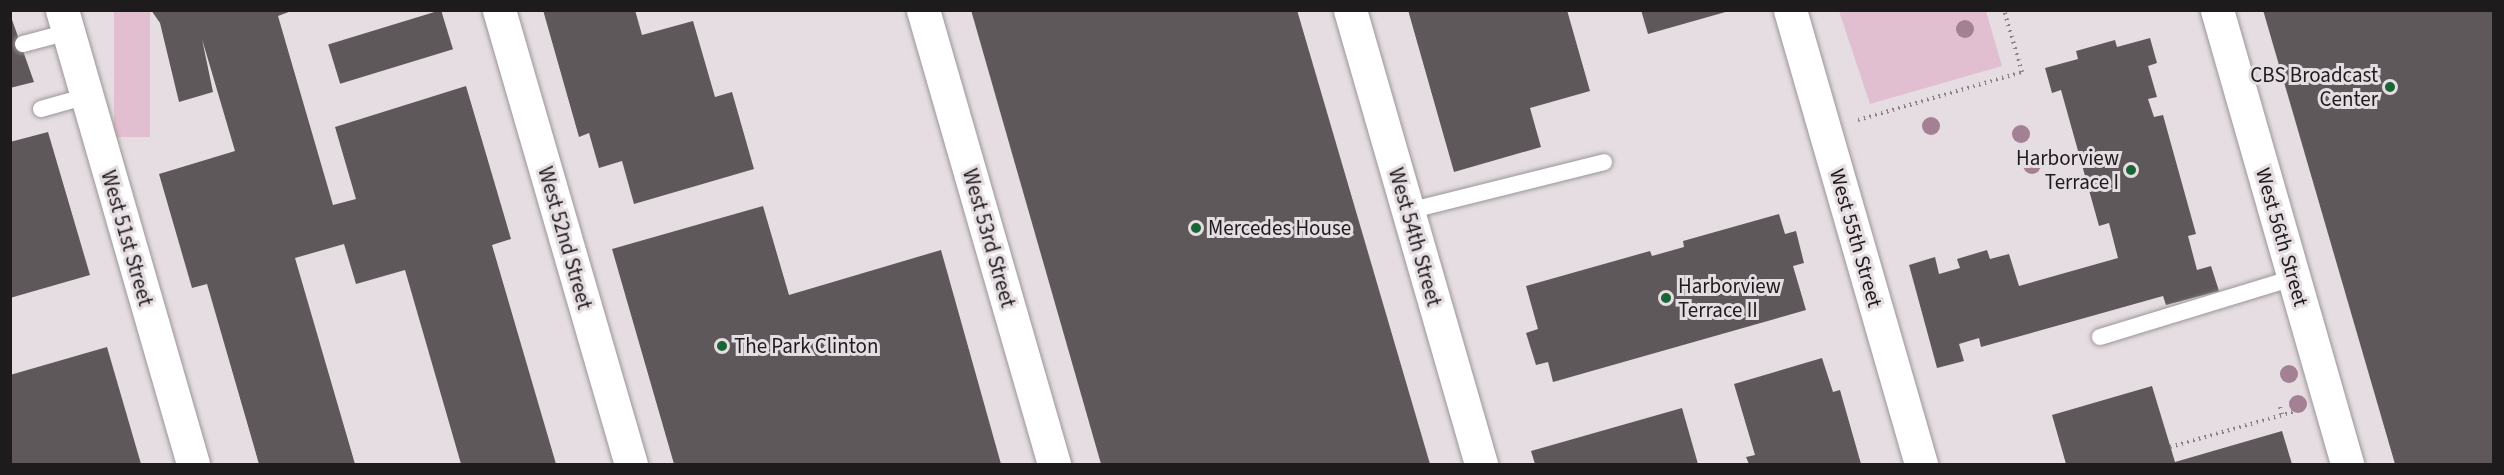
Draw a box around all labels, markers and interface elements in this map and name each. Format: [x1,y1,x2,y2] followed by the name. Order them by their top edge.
[2250,62,2378,112] place label: CBS Broadcast Center
[2383,80,2397,94] marker: CBS Broadcast Center
[2016,145,2119,195] place label: Harborview Terrace I
[2124,163,2138,177] marker: Harborview Terrace I
[533,164,597,312] street label: West 52nd Street
[1383,165,1447,309] street label: West 54th Street
[2250,165,2314,309] street label: West 56th Street
[957,166,1021,310] street label: West 53rd Street
[1824,166,1888,310] street label: West 55th Street
[96,167,158,309] street label: West 51st Street
[1208,215,1351,241] place label: Mercedes House
[1189,221,1203,235] marker: Mercedes House
[1678,273,1781,323] place label: Harborview Terrace II
[1659,291,1673,305] marker: Harborview Terrace II
[734,333,878,359] place label: The Park Clinton
[715,339,729,353] marker: The Park Clinton

